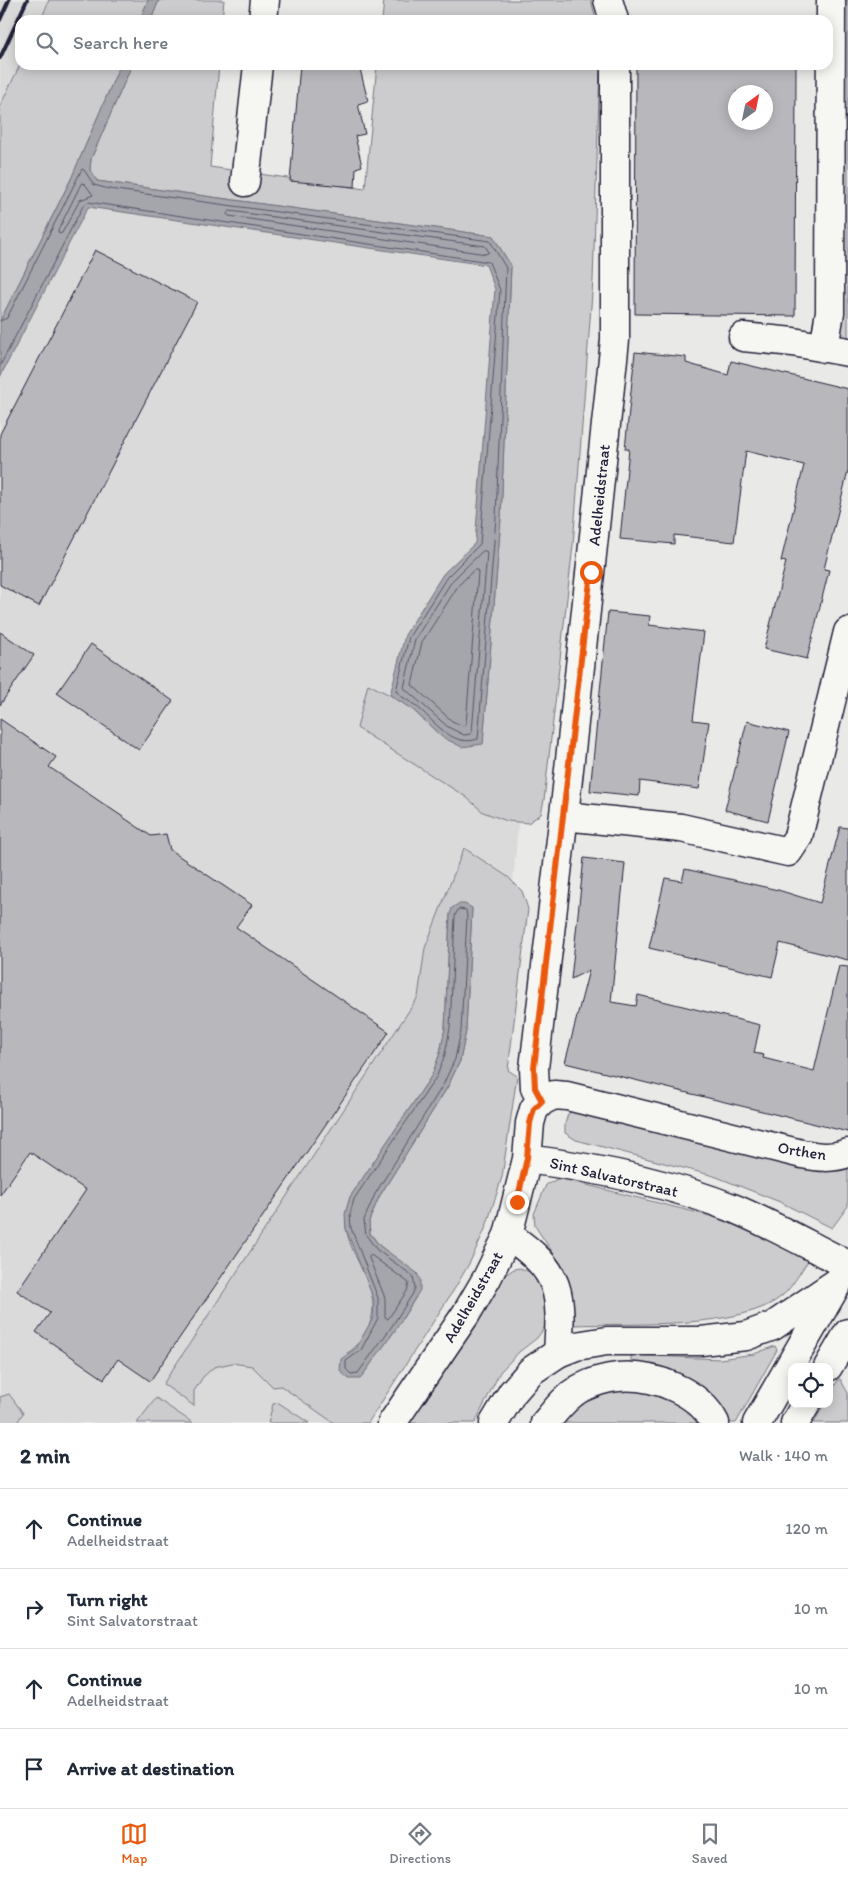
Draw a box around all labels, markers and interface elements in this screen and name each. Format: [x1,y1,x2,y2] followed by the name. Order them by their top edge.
[15,15,833,70] search box
[33,29,61,57] icon: search
[73,31,168,54] text: Search here
[728,85,773,130] north arrow
[584,443,614,547] street label: Adelheidstraat
[580,561,603,584] route start
[776,1138,828,1164] street label: Orthen
[548,1153,680,1201] street label: Sint Salvatorstraat
[506,1191,529,1214] route end
[439,1248,507,1346] street label: Adelheidstraat
[788,1363,833,1408] map controls
[788,1363,833,1408] button: locate
[20,1443,70,1468] text: 2 min
[739,1446,828,1465] text: Walk · 140 m
[67,1508,142,1531] text: Continue
[20,1515,48,1543] icon: ahead
[785,1519,828,1538] text: 120 m
[67,1531,169,1550] text: Adelheidstraat
[67,1588,148,1611] text: Turn right
[20,1595,48,1623] icon: right
[794,1599,828,1618] text: 10 m
[67,1611,198,1630] text: Sint Salvatorstraat
[67,1668,142,1691] text: Continue
[20,1675,48,1703] icon: ahead
[794,1679,828,1698] text: 10 m
[67,1691,169,1710] text: Adelheidstraat
[20,1755,48,1783] icon: arrive
[67,1757,234,1780] text: Arrive at destination
[120,1820,148,1867] tab: Map
[389,1820,451,1867] tab: Directions
[692,1820,728,1867] tab: Saved

